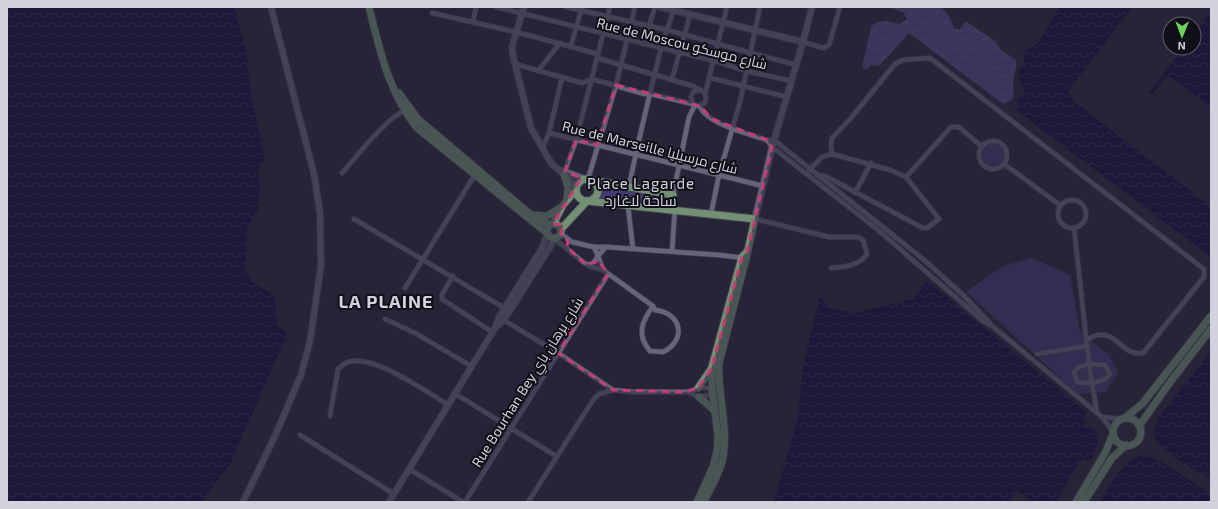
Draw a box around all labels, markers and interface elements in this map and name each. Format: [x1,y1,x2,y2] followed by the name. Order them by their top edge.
[595,14,769,73] street label: Rue de Moscou شارع موسكو
[1162,16,1202,56] north arrow
[1178,40,1186,53] text: N
[560,117,740,178] street label: Rue de Marseille شارع مرسيليا
[587,174,695,210] district label: Place Lagarde ساحة لاغارد
[338,290,434,312] district label: LA PLAINE
[468,294,590,472] street label: Rue Bourhan Bey شارع برهان باي

